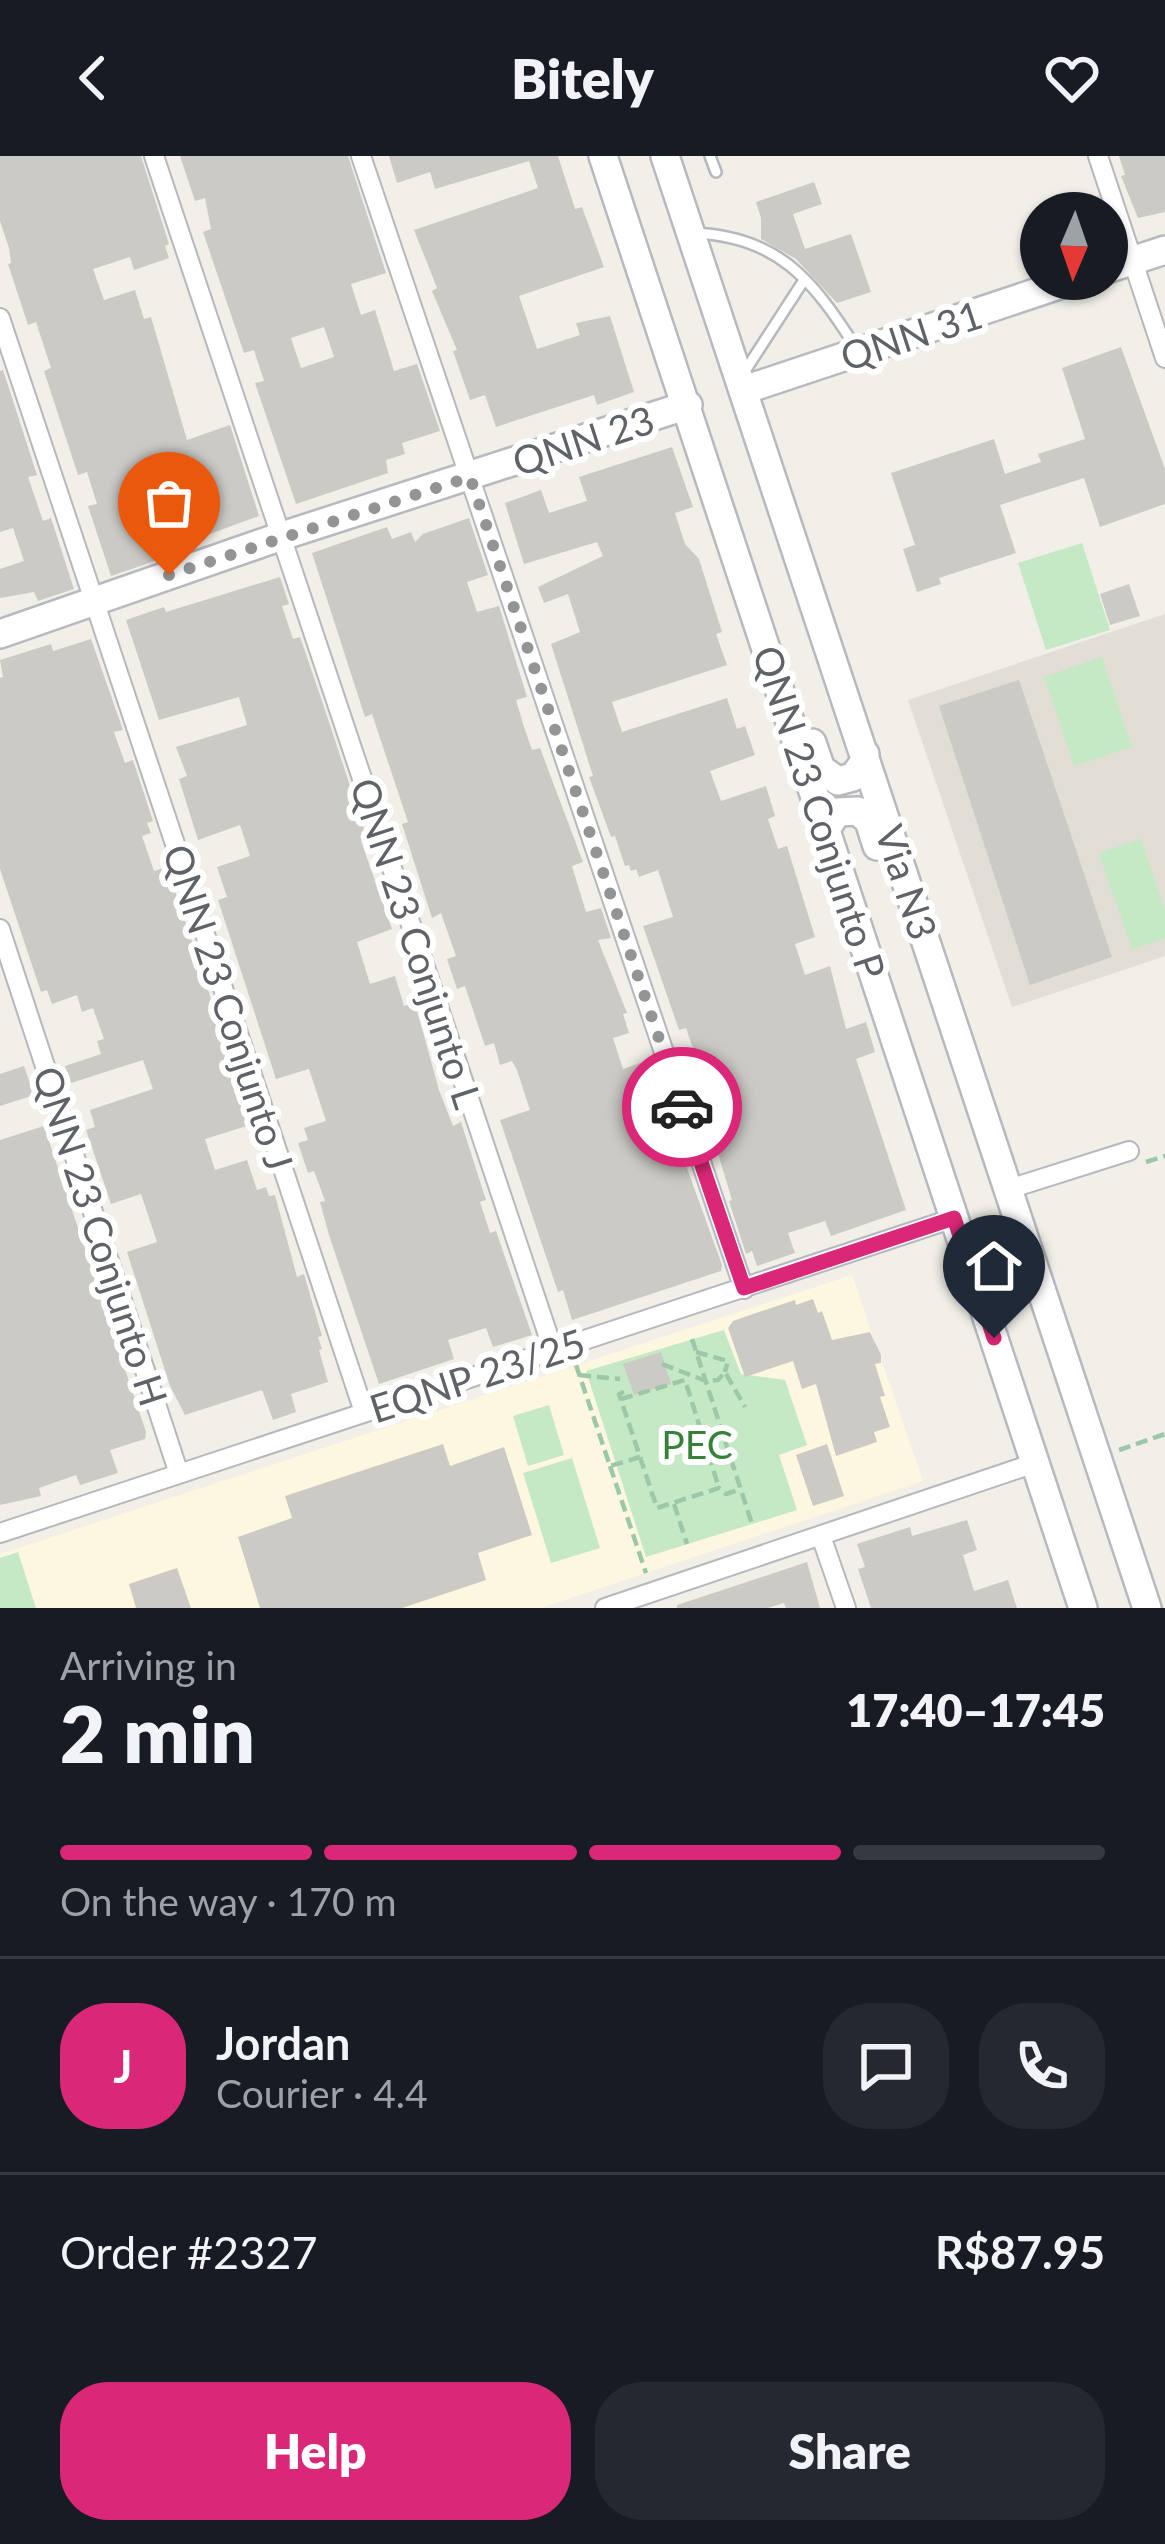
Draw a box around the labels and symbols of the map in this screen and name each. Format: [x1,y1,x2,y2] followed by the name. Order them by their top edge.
[1020,192,1128,300] north arrow
[834,291,988,379] street label: QNN 31
[506,396,660,484] street label: QNN 23
[118,452,220,575] pin
[744,640,896,984] street label: QNN 23 Conjunto P
[342,772,492,1114] street label: QNN 23 Conjunto L
[867,819,947,945] street label: Via N3
[155,838,303,1176] street label: QNN 23 Conjunto J
[622,1047,742,1167] courier
[24,1061,178,1411] street label: QNN 23 Conjunto H
[943,1215,1045,1338] pin
[364,1319,590,1431] street label: EQNP 23/25
[661,1421,733,1467] park label: PEC

